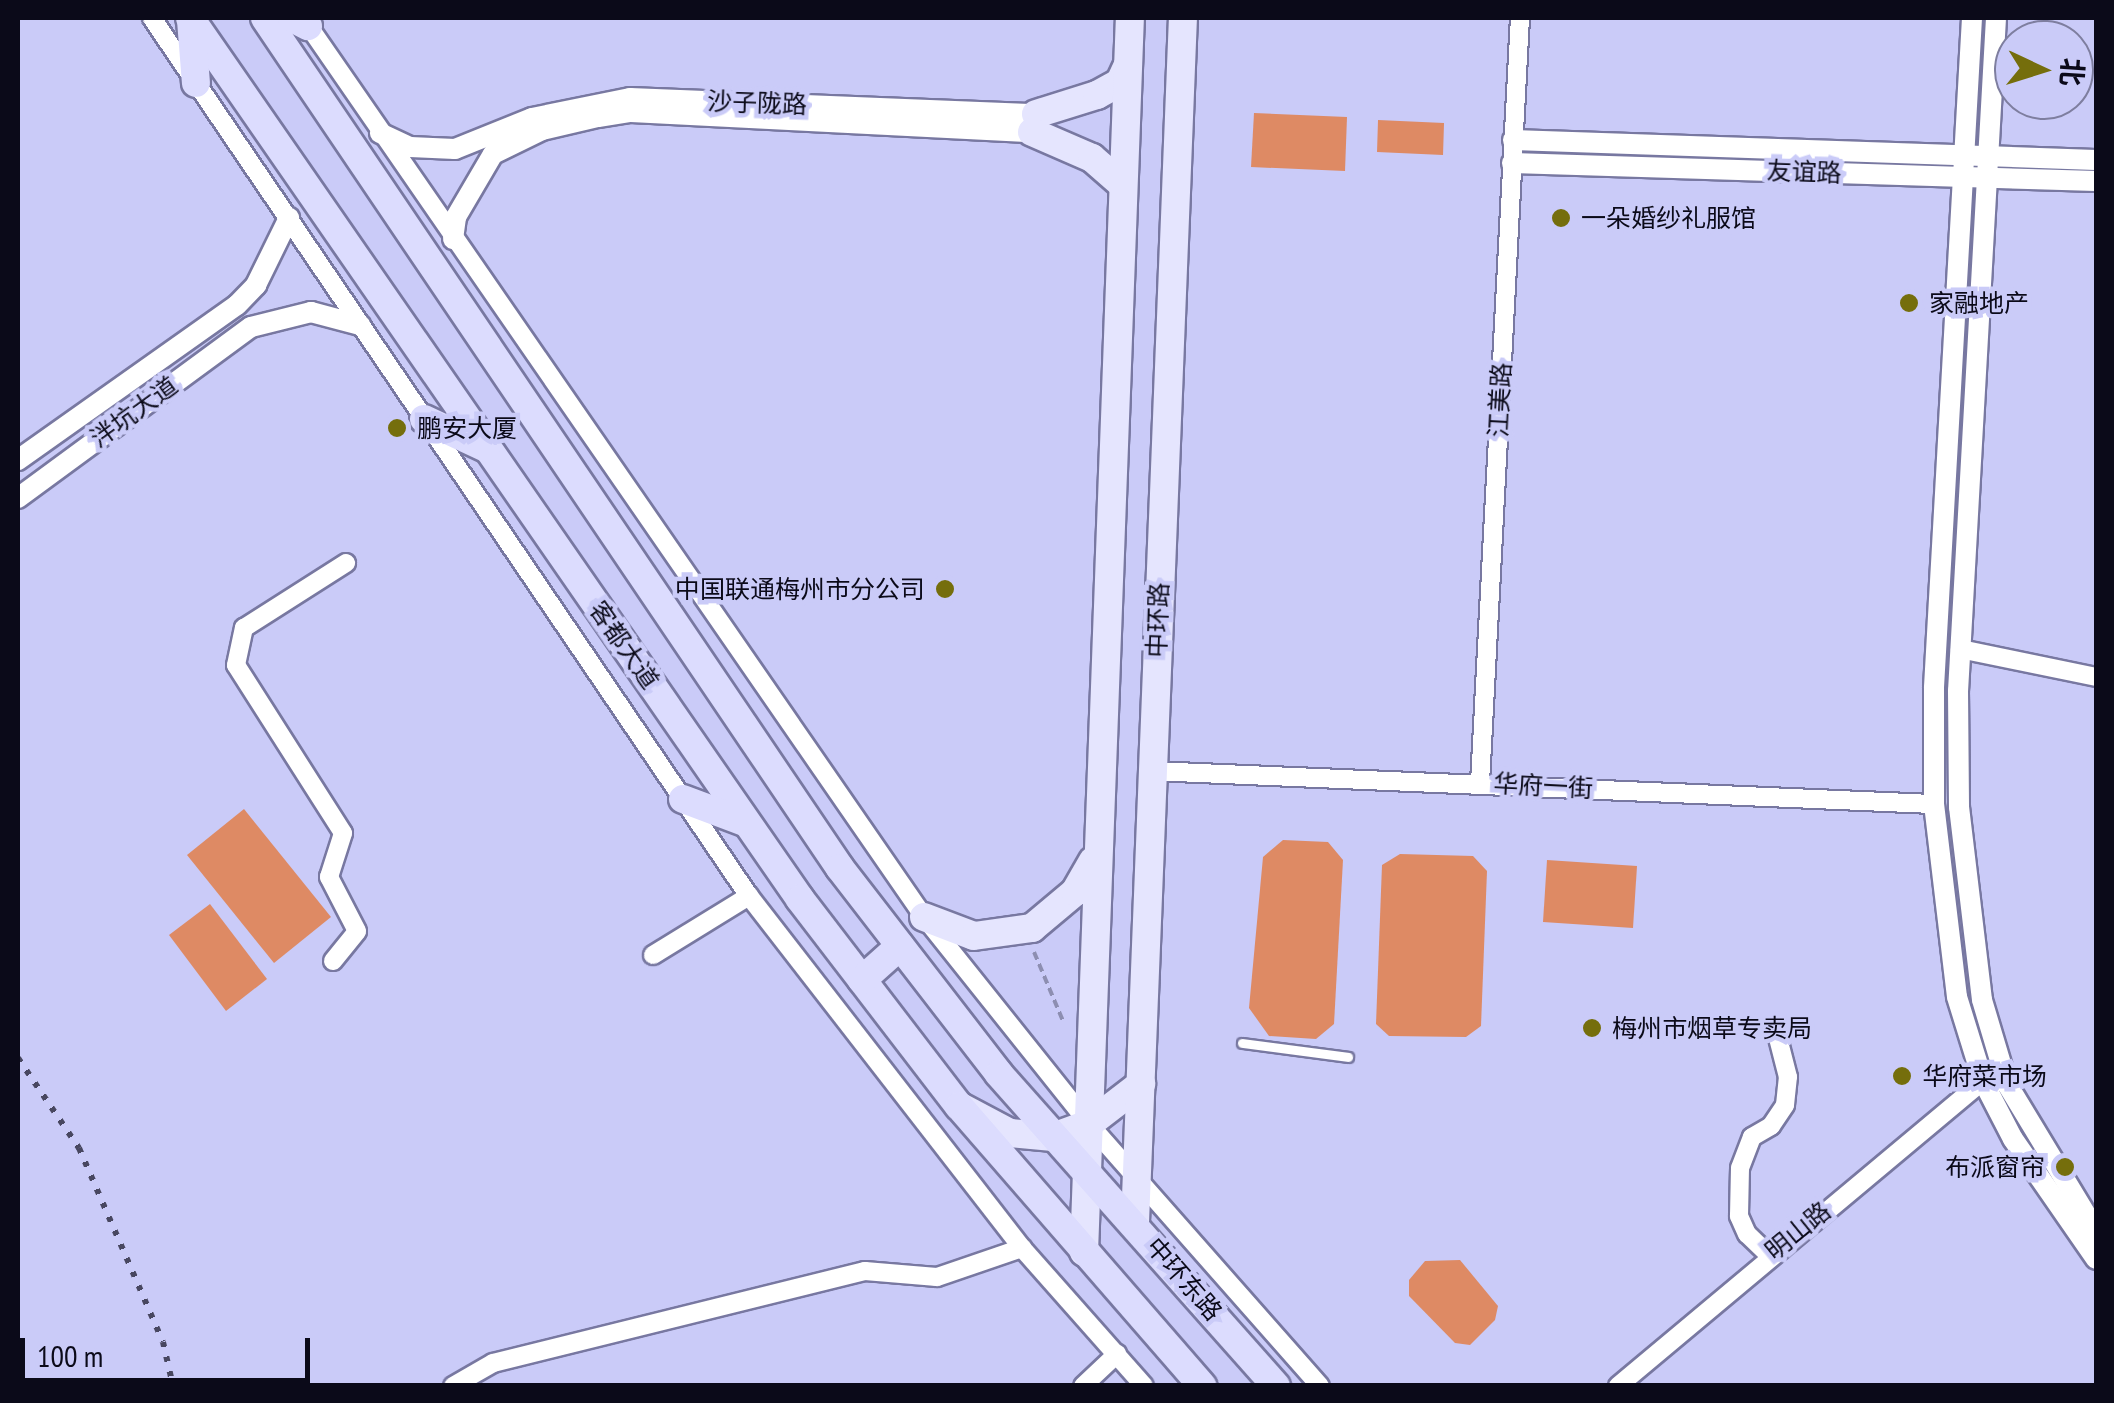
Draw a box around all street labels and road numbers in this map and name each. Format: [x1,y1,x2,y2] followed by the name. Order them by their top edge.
[707,86,807,120] street label: 沙子陇路
[1766,156,1842,188] street label: 友谊路
[1483,362,1517,438] street label: 江美路
[85,370,183,454] street label: 泮坑大道
[1142,582,1174,658] street label: 中环路
[583,595,665,695] street label: 客都大道
[1492,768,1594,804] street label: 华府一街
[1759,1196,1837,1266] street label: 明山路
[1140,1231,1228,1327] street label: 中环东路

